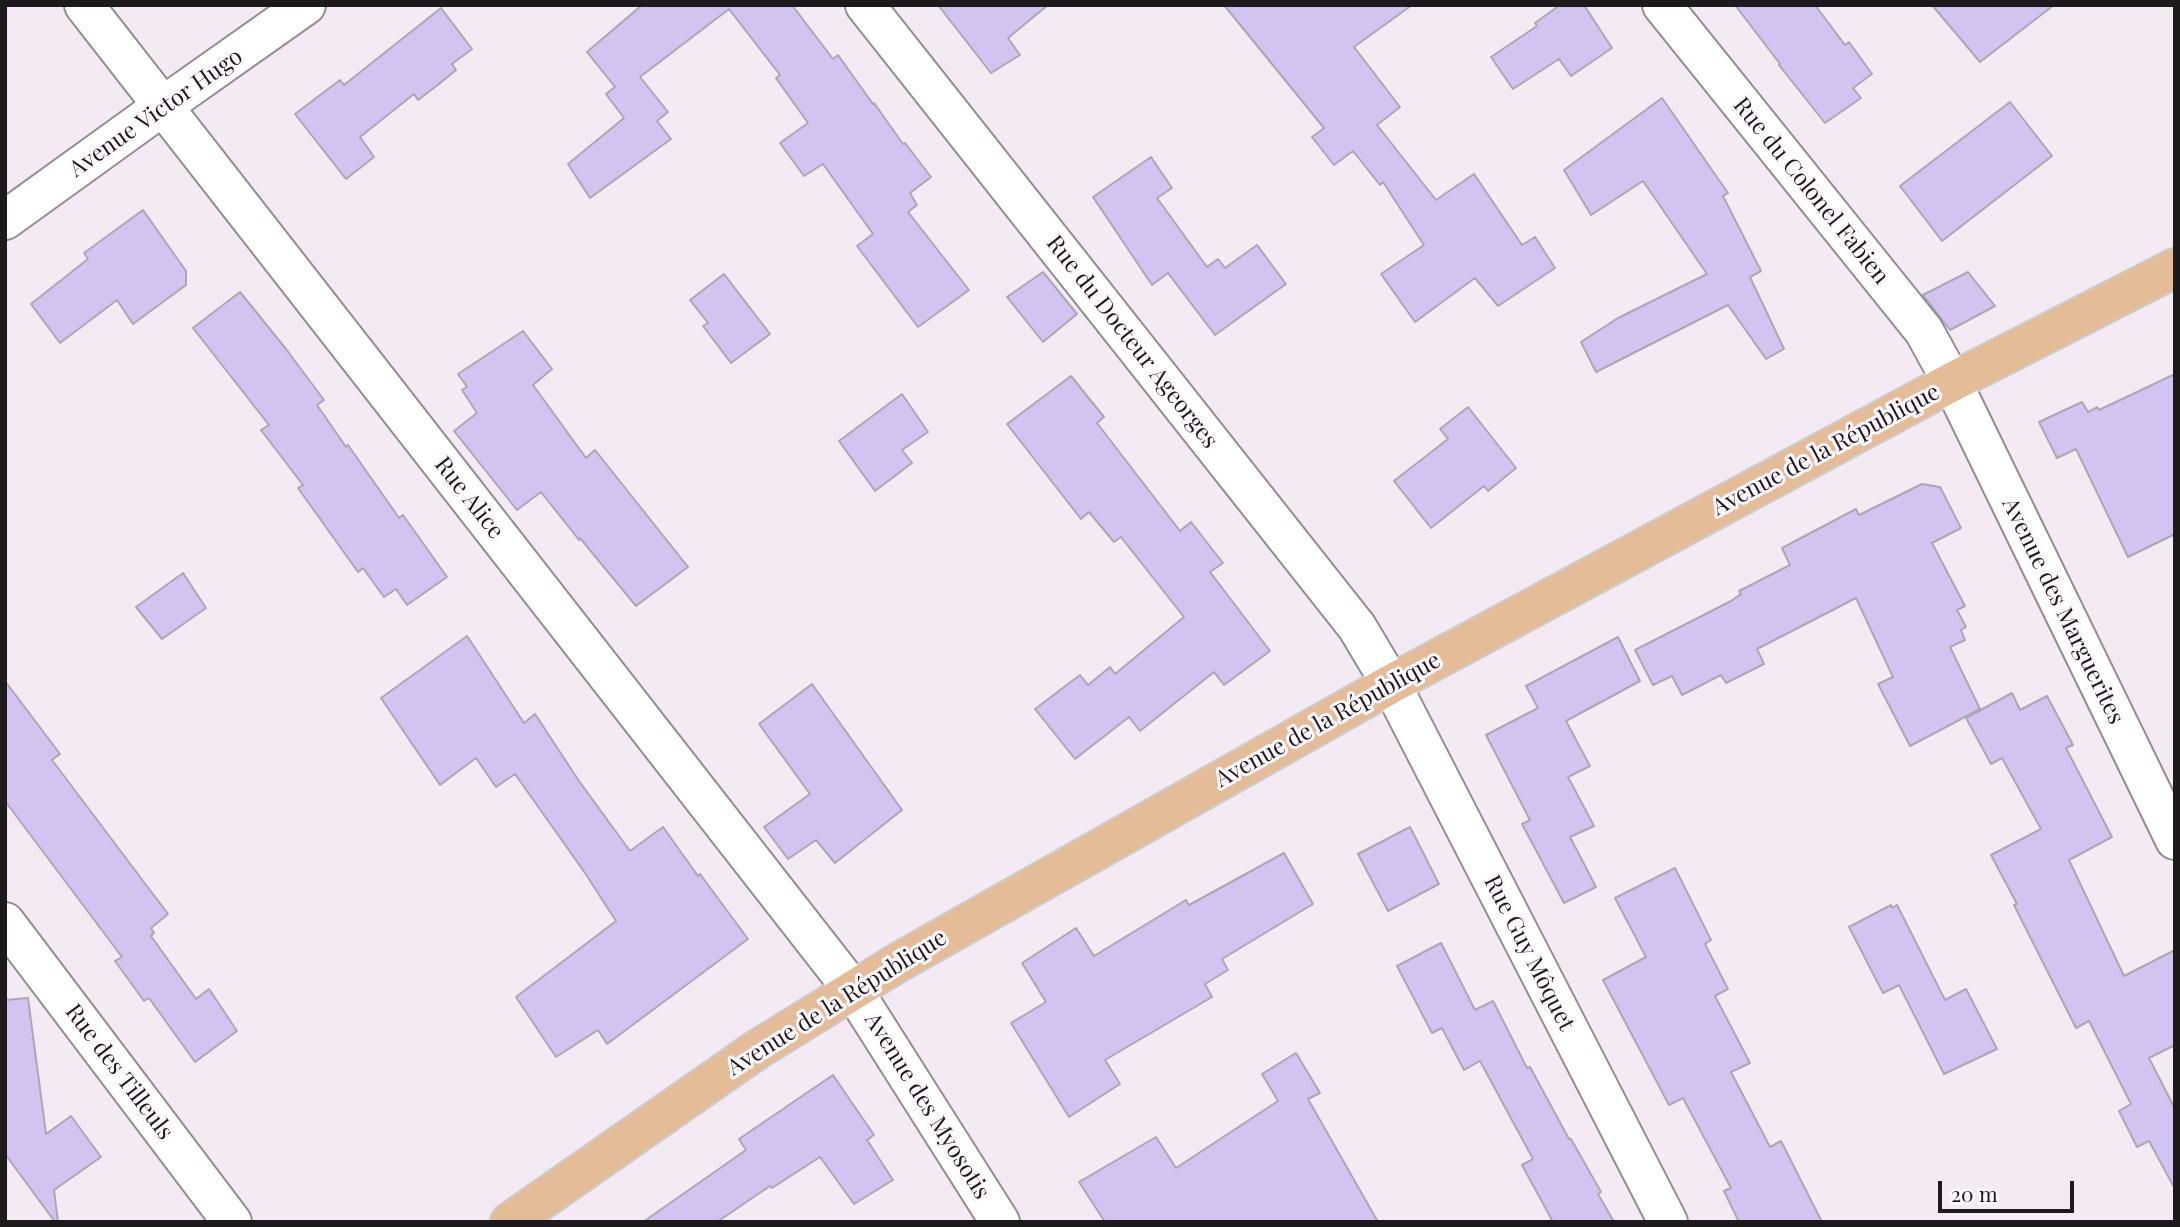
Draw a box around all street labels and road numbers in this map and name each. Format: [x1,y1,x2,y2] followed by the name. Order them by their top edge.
[64,43,248,183] street label: Avenue Victor Hugo
[1727,92,1895,290] street label: Rue du Colonel Fabien
[1040,230,1224,454] street label: Rue du Docteur Ageorges
[1708,378,1944,522] street label: Avenue de la République
[428,452,510,544] street label: Rue Alice
[1996,493,2130,729] street label: Avenue des Marguerites
[1211,647,1445,793] street label: Avenue de la République
[1478,871,1580,1035] street label: Rue Guy Môquet
[722,924,952,1082] street label: Avenue de la République
[59,999,179,1145] street label: Rue des Tilleuls
[858,1008,996,1204] street label: Avenue des Myosotis

